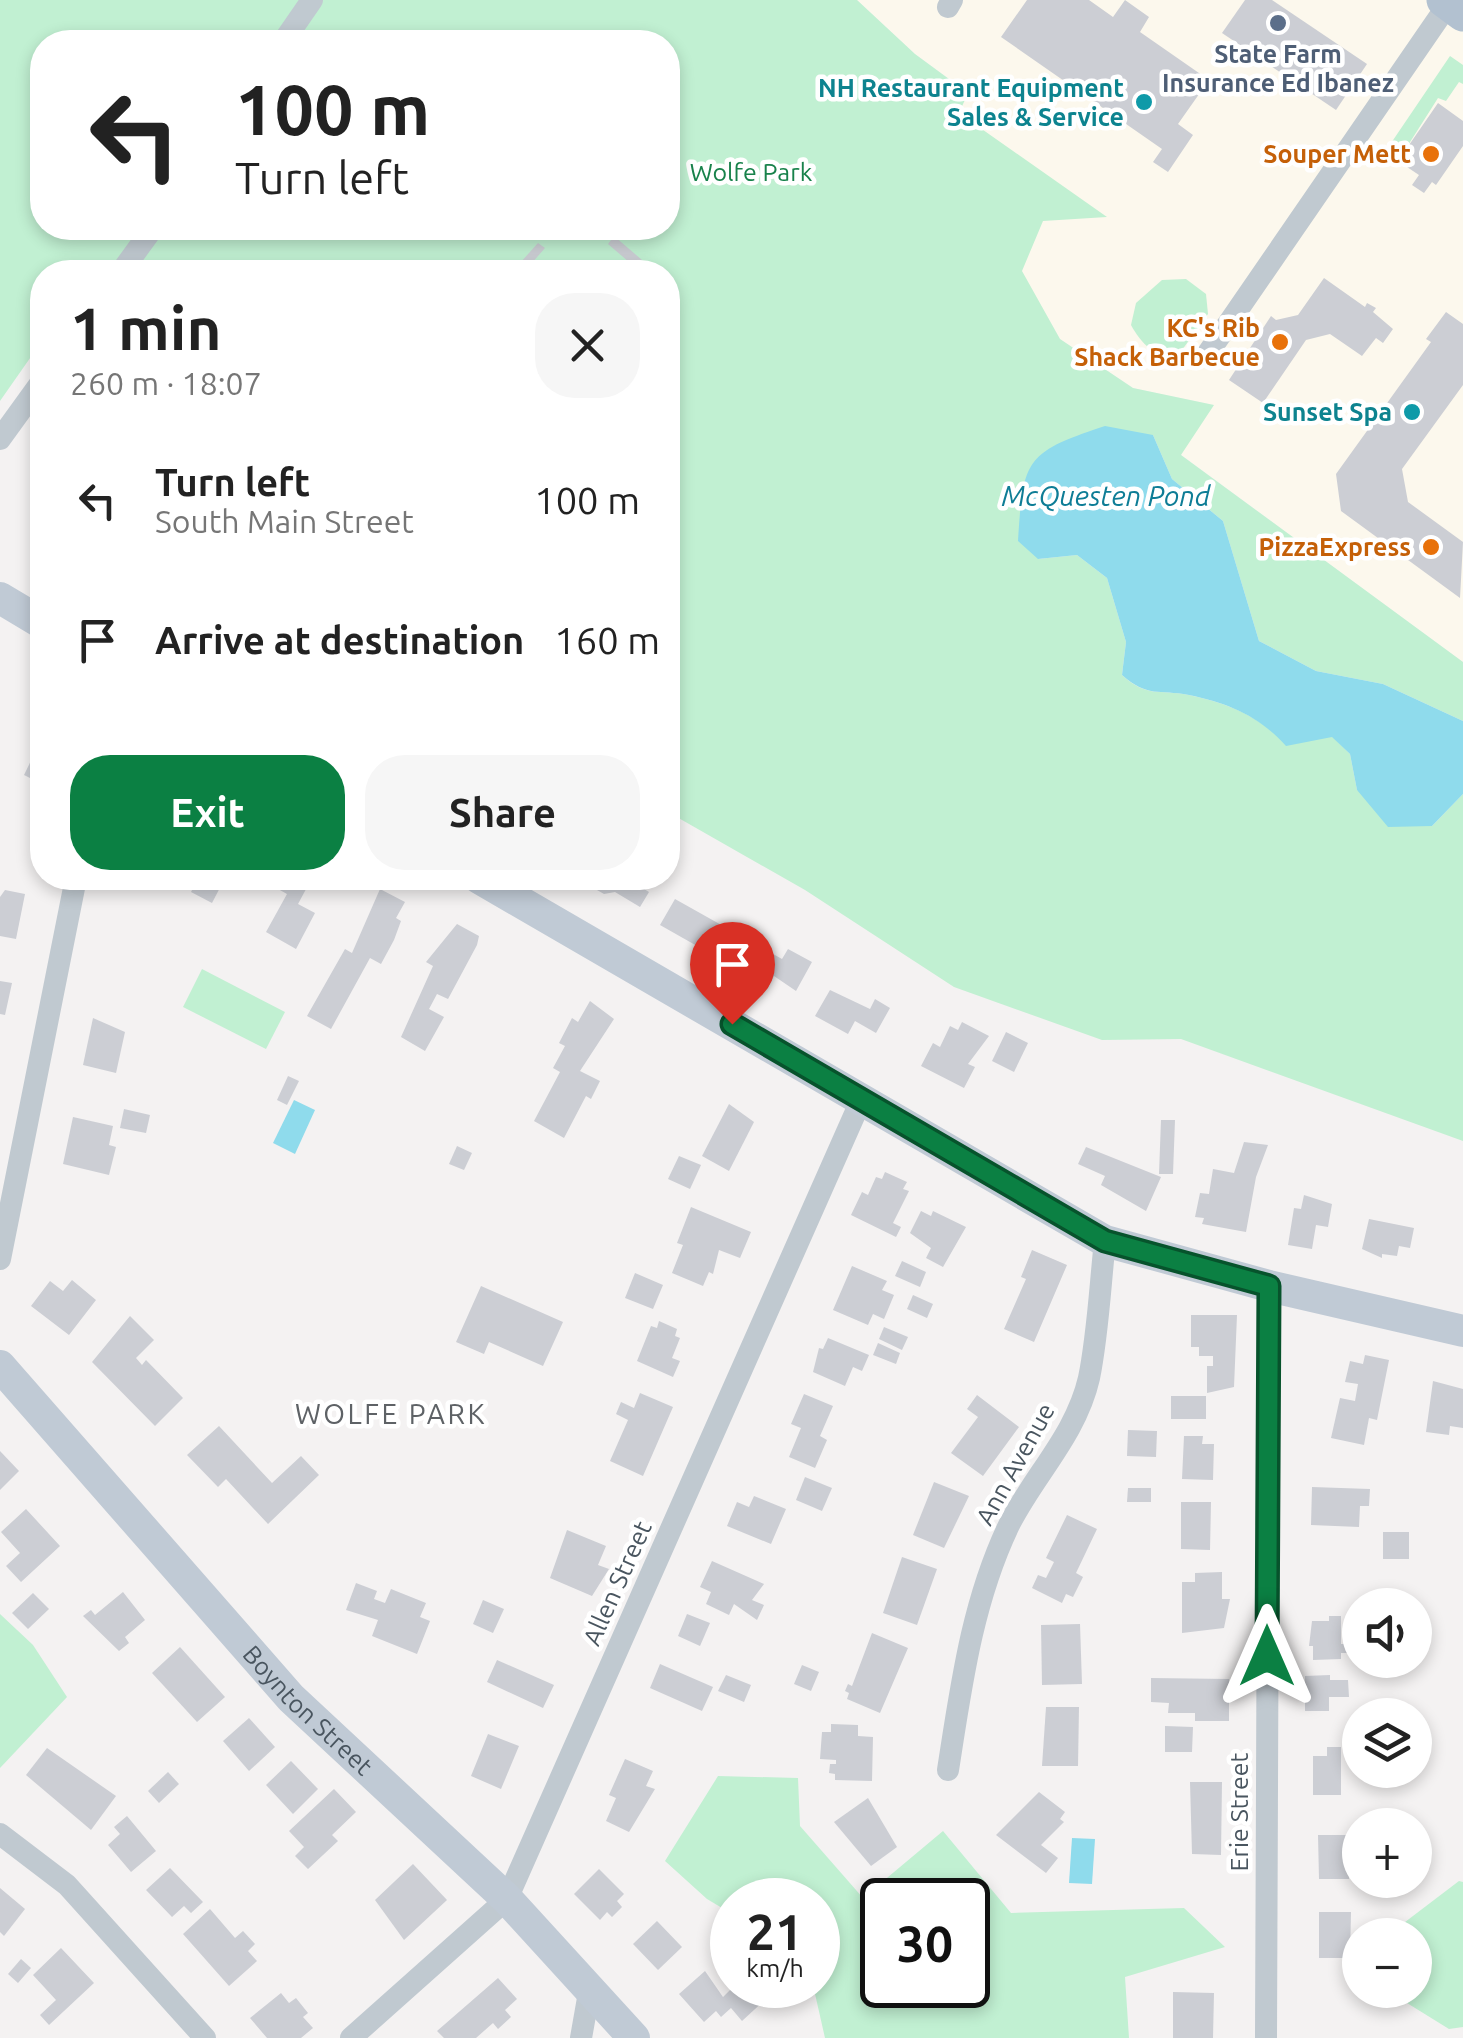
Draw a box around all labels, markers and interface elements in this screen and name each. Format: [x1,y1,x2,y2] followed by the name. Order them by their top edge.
[1267,12,1289,34] marker: State Farm Insurance Ed Ibanez
[1162,40,1394,97] place label: State Farm Insurance Ed Ibanez
[70,70,200,200] icon: left
[235,70,430,148] text: 100 m
[818,74,1124,131] place label: NH Restaurant Equipment Sales & Service
[1133,91,1155,113] marker: NH Restaurant Equipment Sales & Service
[1263,140,1411,168] place label: Souper Mett
[1420,143,1442,165] marker: Souper Mett
[235,152,409,203] text: Turn left
[690,158,813,186] park label: Wolfe Park
[535,293,640,398] button: close
[70,294,222,361] text: 1 min
[1074,314,1260,371] place label: KC's Rib Shack Barbecue
[1269,331,1291,353] marker: KC's Rib Shack Barbecue
[70,365,262,401] text: 260 m · 18:07
[1263,398,1392,426] place label: Sunset Spa
[1401,401,1423,423] marker: Sunset Spa
[155,461,310,503] text: Turn left
[70,473,125,528] icon: left
[534,479,640,521] text: 100 m
[1002,480,1212,512] water label: McQuesten Pond
[155,503,414,539] text: South Main Street
[1259,533,1411,561] place label: PizzaExpress
[1420,536,1442,558] marker: PizzaExpress
[70,613,125,668] icon: arrive
[155,619,524,661] text: Arrive at destination
[554,619,660,661] text: 160 m
[70,755,345,870] button: Exit
[365,755,640,870] button: Share
[690,922,775,1025] pin
[705,937,760,992] icon: arrive
[295,1398,487,1429] district label: WOLFE PARK
[970,1398,1060,1530] street label: Ann Avenue
[577,1516,657,1649] street label: Allen Street
[1342,1588,1432,2008] map controls
[1342,1588,1432,1678] button: sound
[1215,1604,1319,1708] position arrow
[238,1640,378,1781] street label: Boynton Street
[1342,1698,1432,1788] button: layers
[1225,1752,1253,1871] street label: Erie Street
[1342,1808,1432,1898] button: +
[860,1878,990,2008] speed limit sign: 30
[747,1903,803,1959] text: 21
[1342,1918,1432,2008] button: −
[746,1954,804,1982] text: km/h

